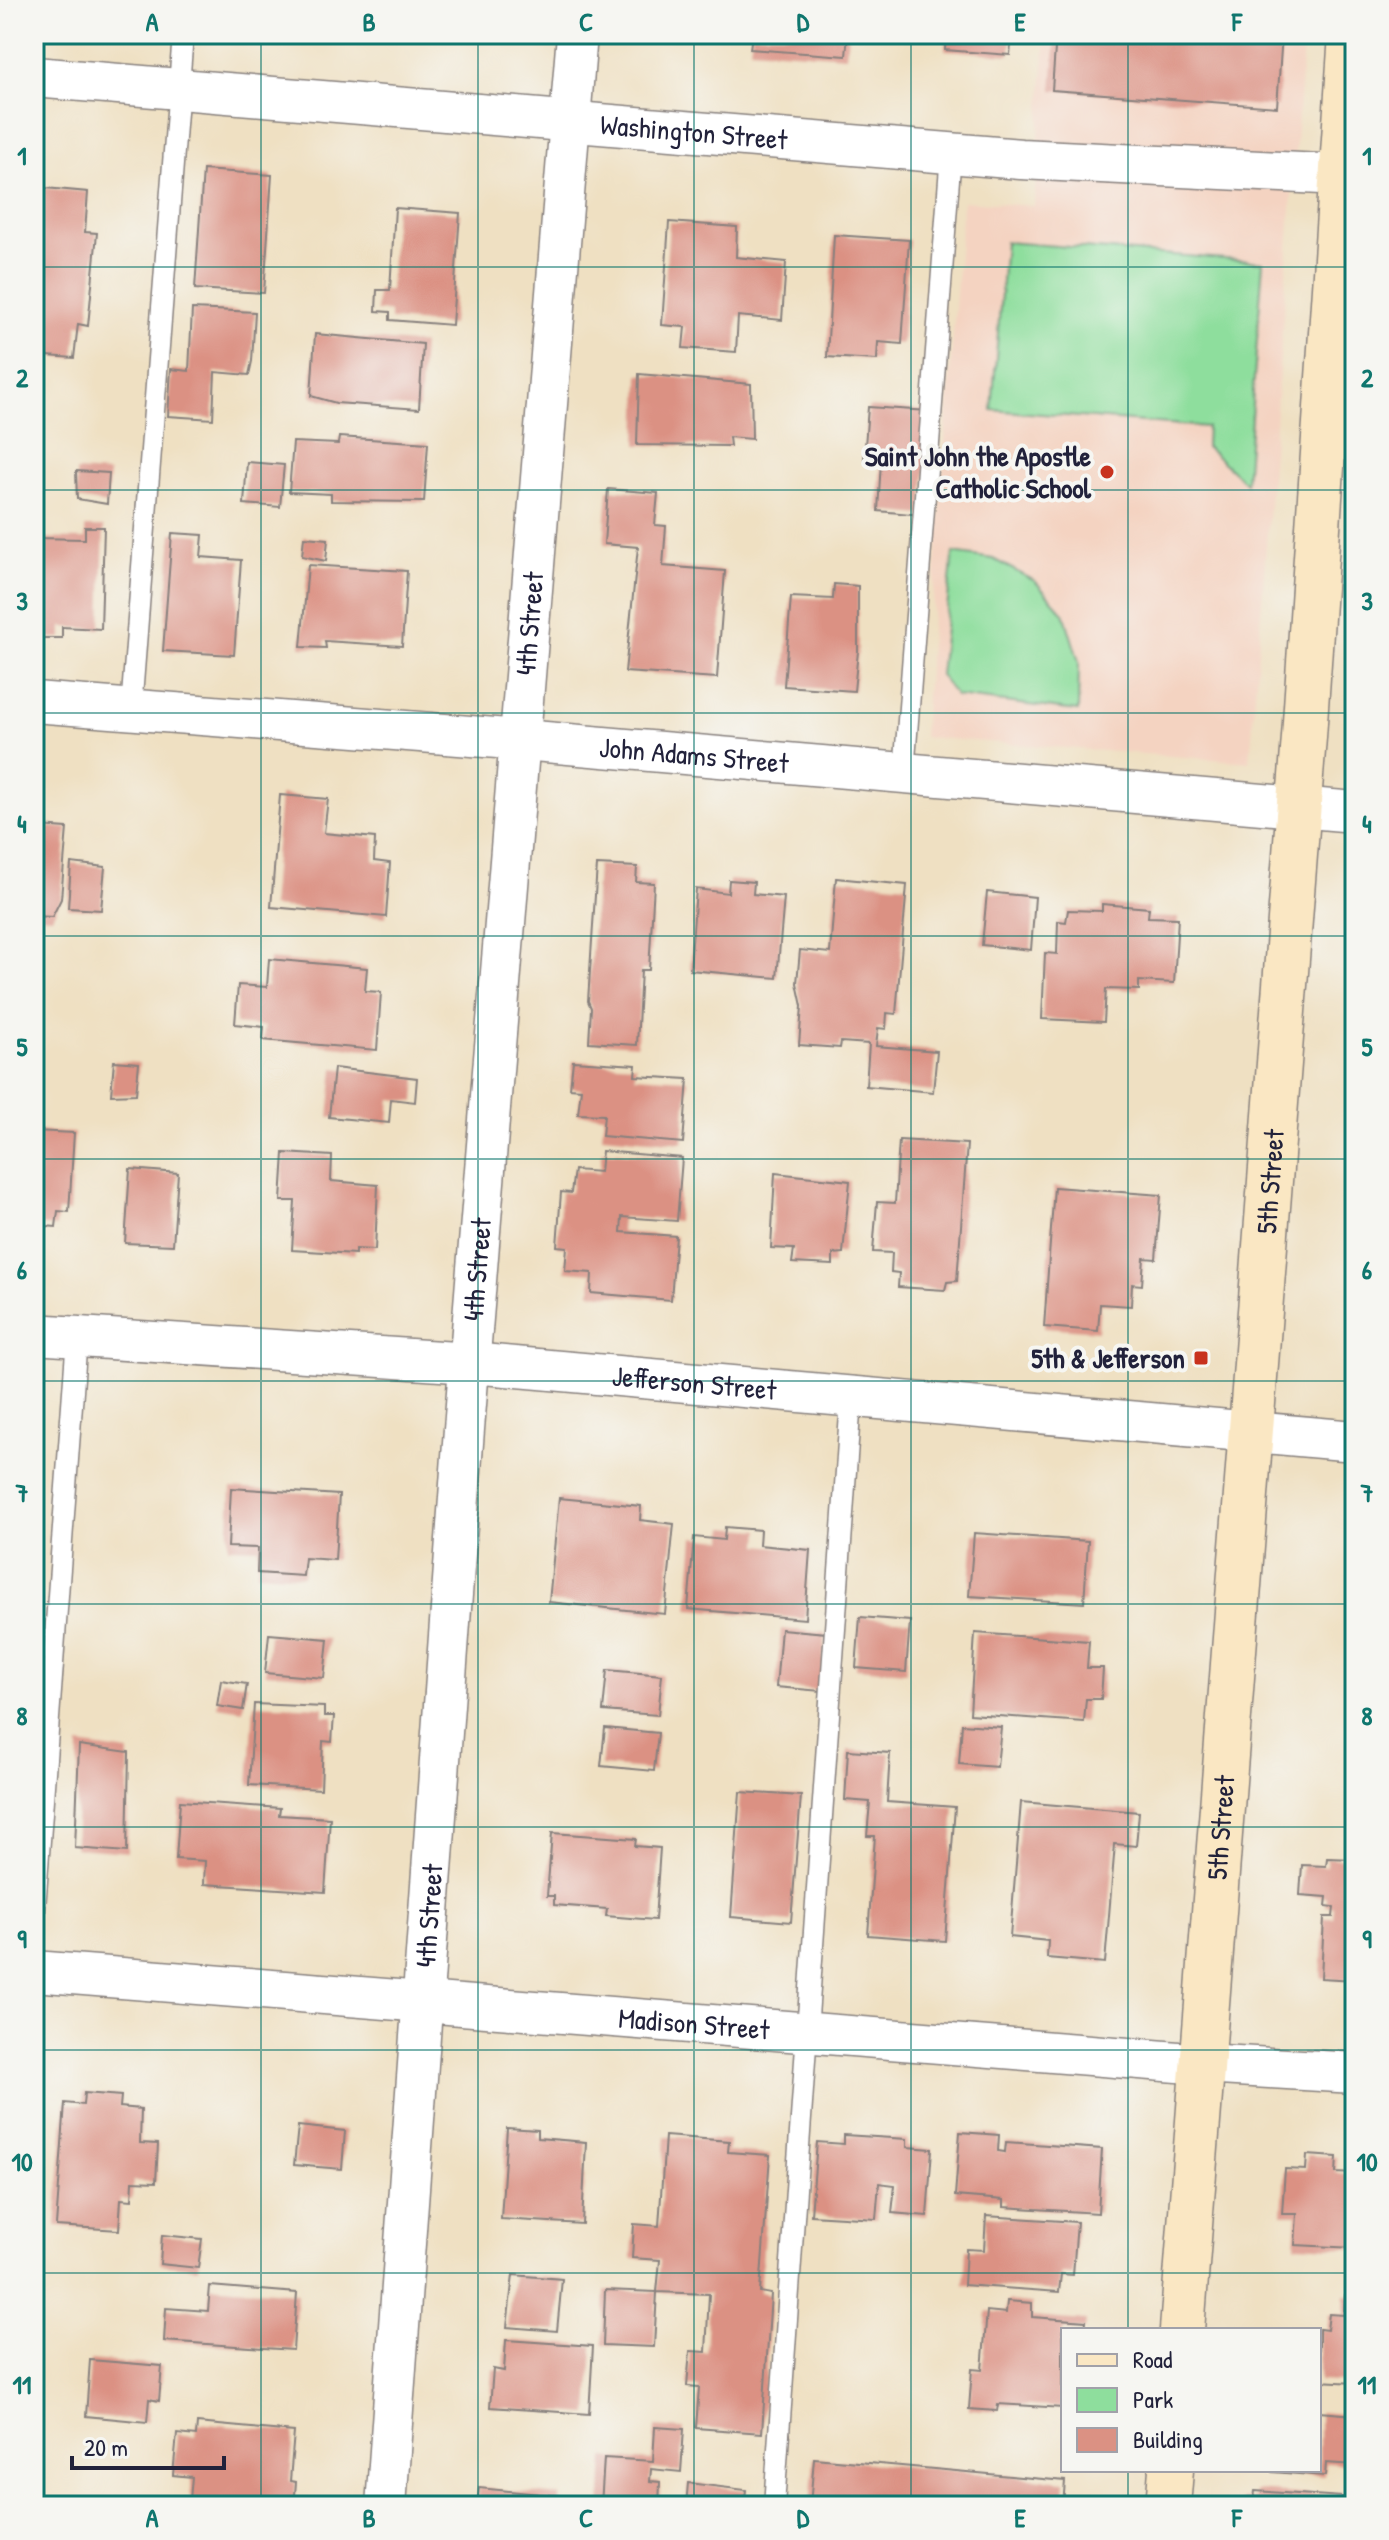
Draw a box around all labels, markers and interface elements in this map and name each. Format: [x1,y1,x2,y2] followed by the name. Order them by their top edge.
[146,4,159,39] text: A
[362,4,376,39] text: B
[579,4,593,39] text: C
[797,4,810,39] text: D
[1014,4,1026,39] text: E
[1231,4,1243,39] text: F
[599,105,789,159] street label: Washington Street
[17,138,27,173] text: 1
[1362,138,1372,173] text: 1
[16,360,29,395] text: 2
[1361,360,1374,395] text: 2
[865,437,1092,507] place label: Saint John the Apostle Catholic School
[1098,463,1116,481] marker: Saint John the Apostle Catholic School
[506,570,552,677] street label: 4th Street
[16,583,28,618] text: 3
[1361,583,1373,618] text: 3
[598,728,790,782] street label: John Adams Street
[17,806,27,841] text: 4
[1362,806,1372,841] text: 4
[17,1029,28,1064] text: 5
[1362,1029,1373,1064] text: 5
[1247,1127,1293,1235] street label: 5th Street
[454,1216,500,1323] street label: 4th Street
[17,1252,28,1287] text: 6
[1362,1252,1373,1287] text: 6
[1031,1339,1185,1377] place label: 5th & Jefferson
[1192,1349,1210,1367] marker: 5th & Jefferson
[611,1357,778,1409] street label: Jefferson Street
[15,1475,29,1510] text: 7
[1360,1475,1374,1510] text: 7
[16,1698,28,1733] text: 8
[1361,1698,1373,1733] text: 8
[1198,1773,1243,1881] street label: 5th Street
[406,1862,451,1969] street label: 4th Street
[17,1921,27,1956] text: 9
[1362,1921,1372,1956] text: 9
[617,1999,771,2048] street label: Madison Street
[11,2144,33,2179] text: 10
[1356,2144,1378,2179] text: 10
[1061,2328,1321,2472] legend
[1133,2343,1172,2375] text: Road
[13,2367,31,2402] text: 11
[1358,2367,1376,2402] text: 11
[1133,2383,1173,2415] text: Park
[72,2420,224,2470] scale bar
[1133,2423,1203,2455] text: Building
[84,2431,128,2463] text: 20 m
[146,2500,159,2535] text: A
[362,2500,376,2535] text: B
[579,2500,593,2535] text: C
[797,2500,810,2535] text: D
[1014,2500,1026,2535] text: E
[1231,2500,1243,2535] text: F

